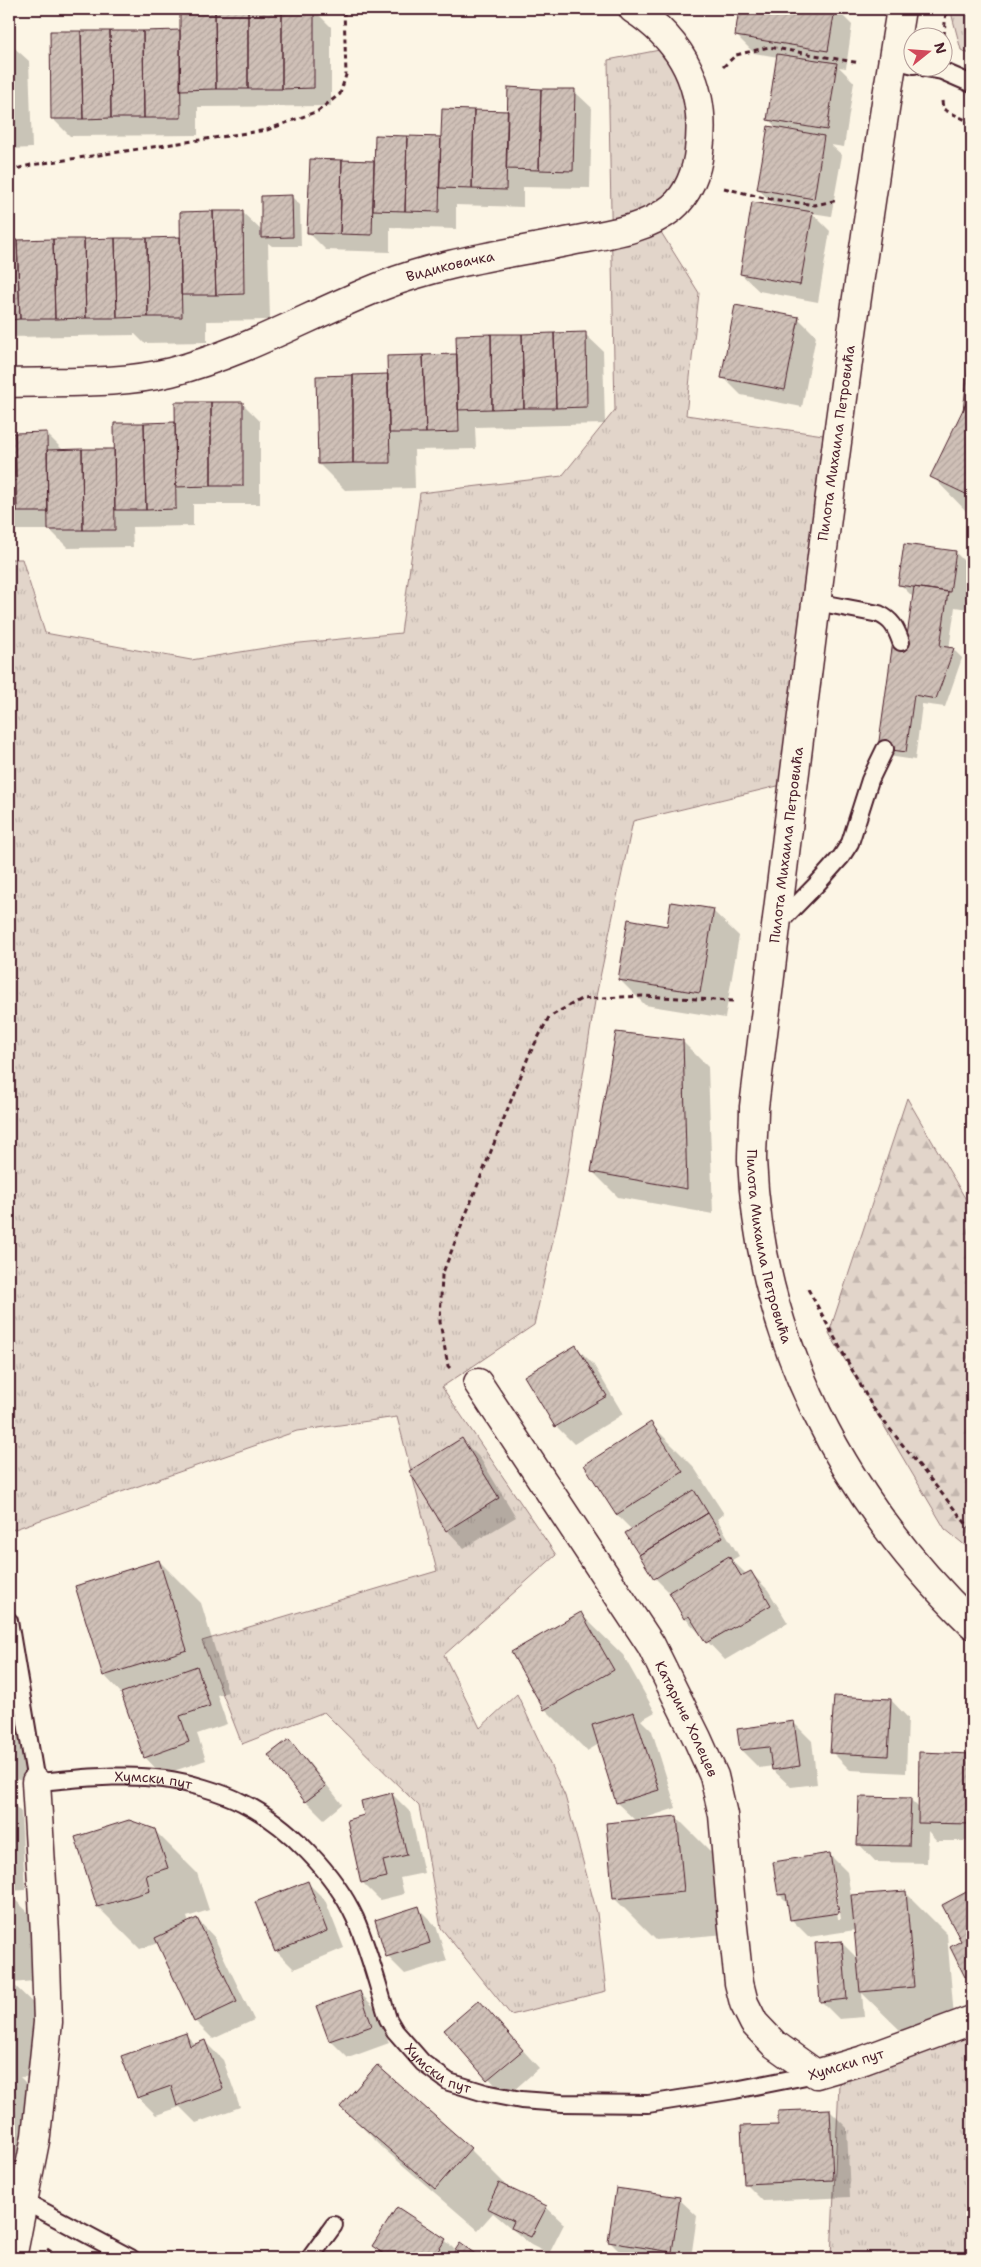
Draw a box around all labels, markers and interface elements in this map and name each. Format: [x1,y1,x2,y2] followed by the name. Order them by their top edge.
[904,28,954,78] north arrow
[930,40,951,56] text: N
[404,247,496,286] street label: Видиковачка
[813,344,859,542] street label: Пилота Михаила Петровића
[765,746,807,944] street label: Пилота Михаила Петровића
[743,1149,796,1346] street label: Пилота Михаила Петровића
[651,1658,722,1780] street label: Катарине Холецев
[114,1767,195,1794] street label: Хумски пут
[401,2039,474,2097] street label: Хумски пут
[806,2044,887,2084] street label: Хумски пут

